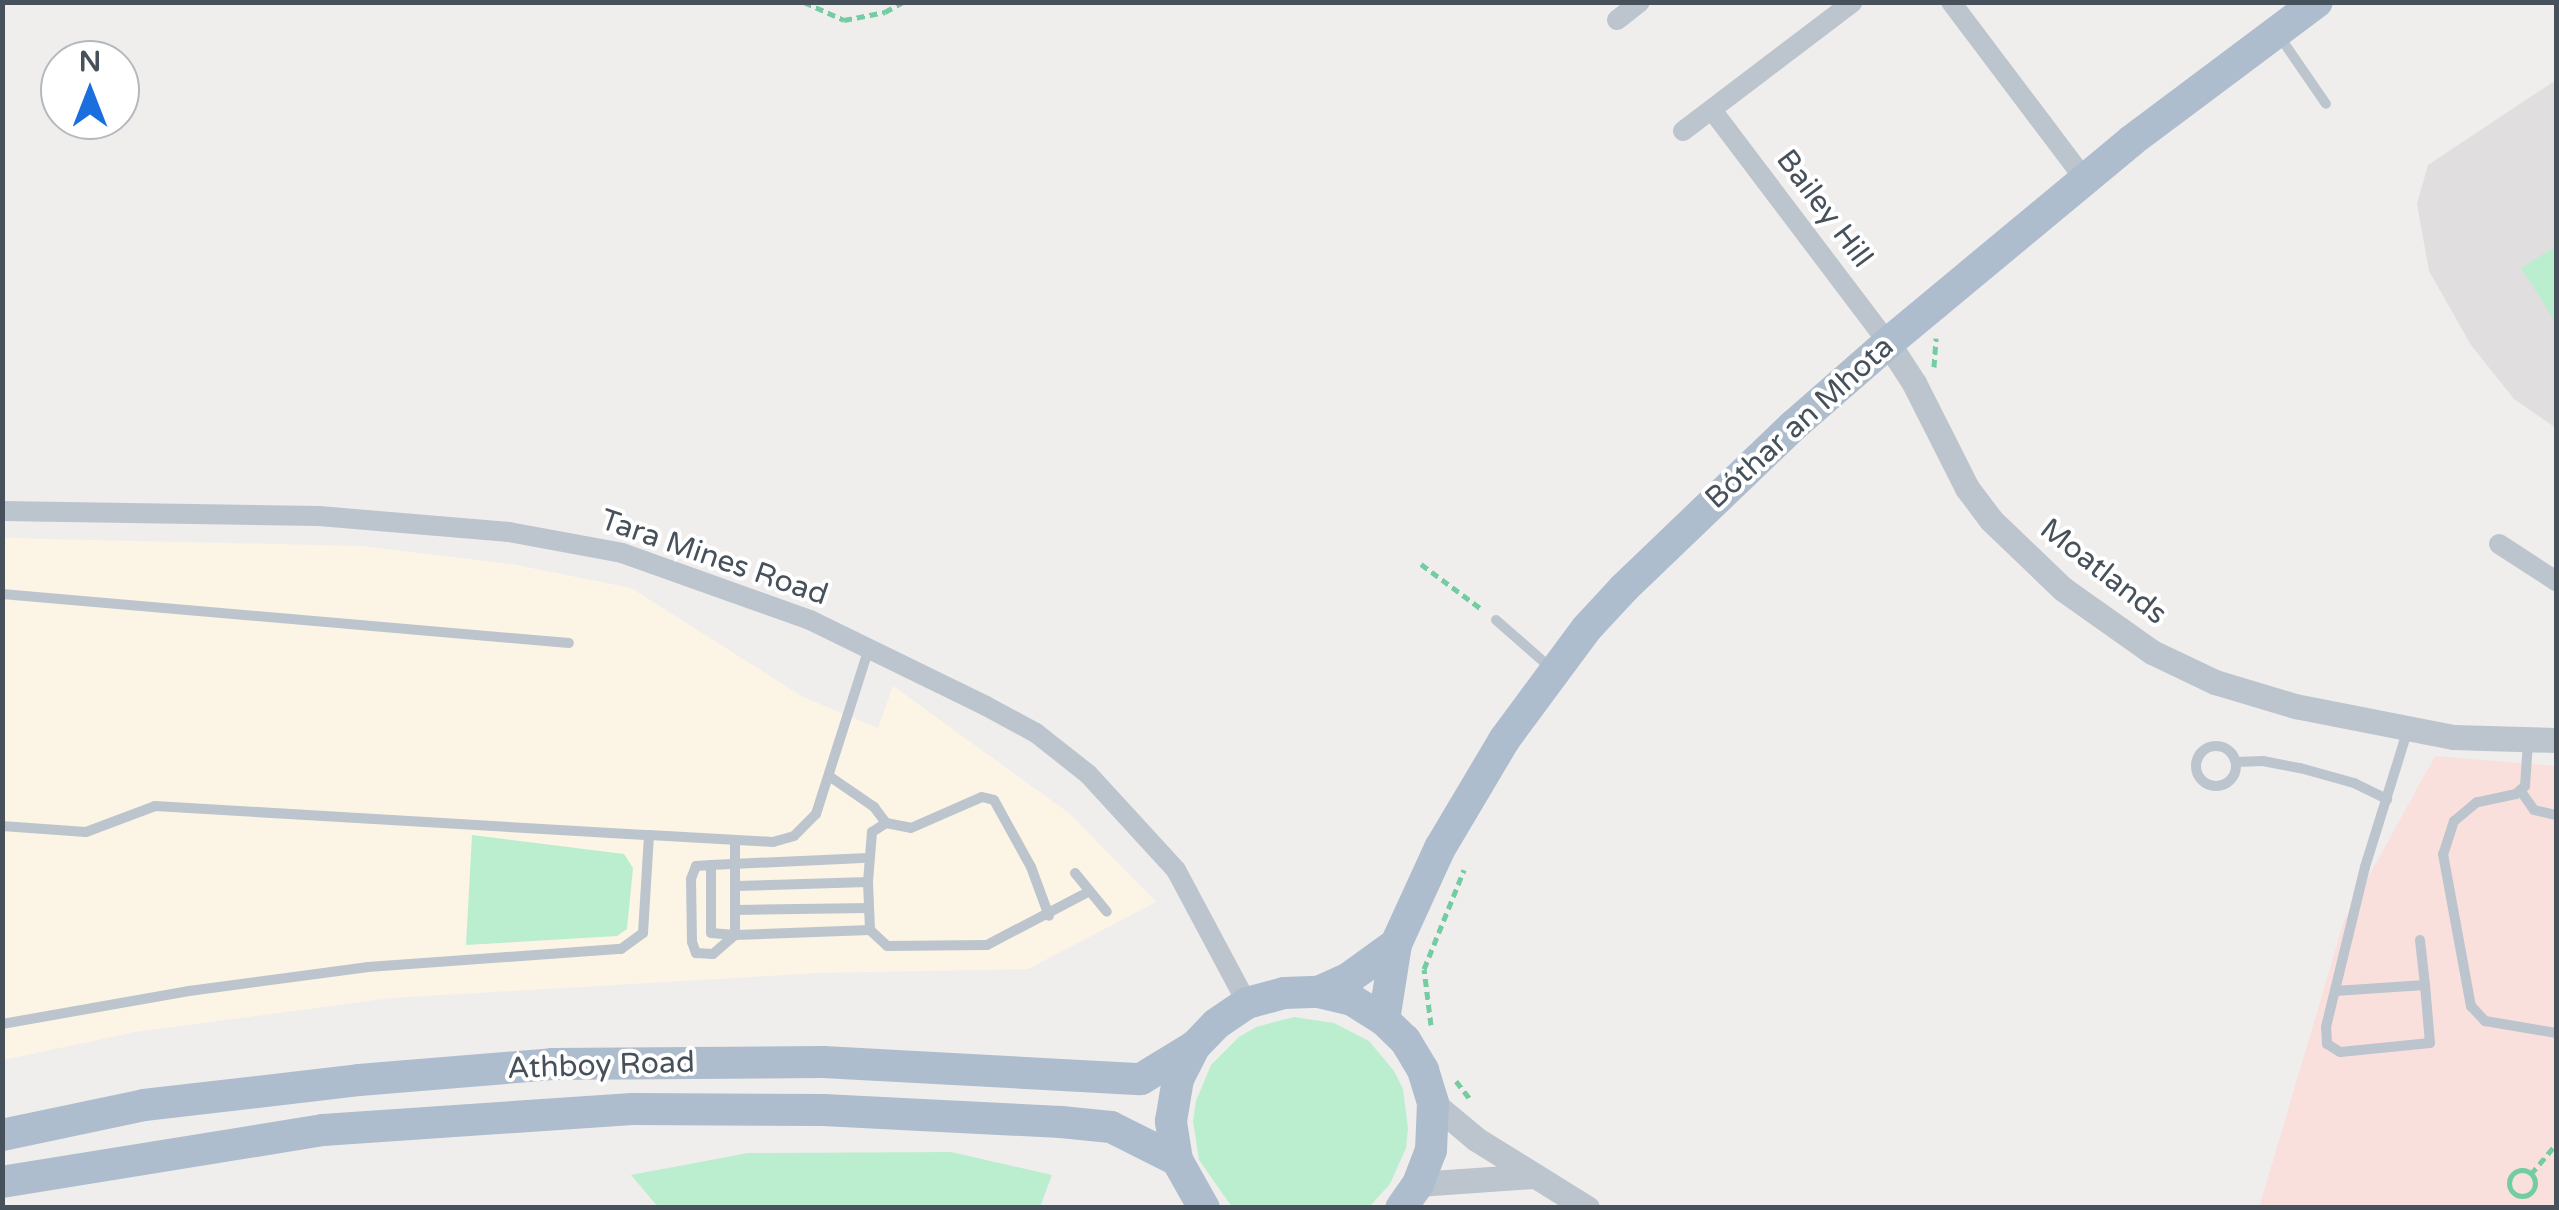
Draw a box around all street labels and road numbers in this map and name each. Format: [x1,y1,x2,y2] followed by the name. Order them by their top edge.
[1768,143,1880,275] street label: Bailey Hill
[1698,329,1902,517] street label: Bóthar an Mhota
[596,502,832,614] street label: Tara Mines Road
[2033,511,2173,633] street label: Moatlands
[507,1045,695,1087] street label: Athboy Road

